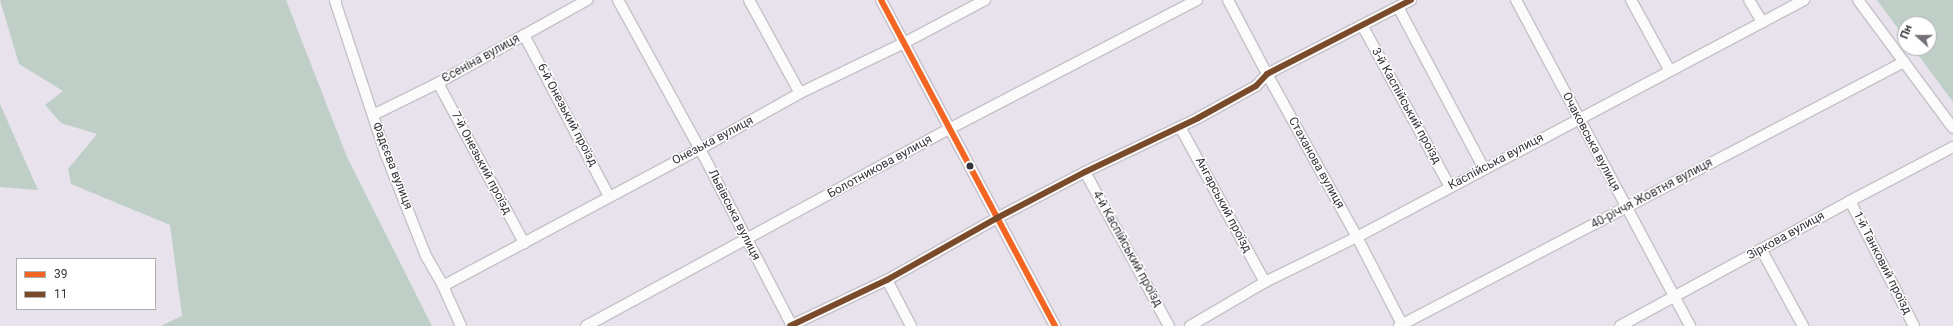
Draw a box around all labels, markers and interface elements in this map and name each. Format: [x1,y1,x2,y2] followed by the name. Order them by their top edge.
[1897,16,1937,56] north arrow
[1898,23,1915,41] text: Пн
[440,32,522,86] street label: Єсеніна вулиця
[1368,46,1444,166] street label: 3-й Каспійський проїзд
[534,61,600,169] street label: 6-й Онезький проїзд
[1559,90,1623,194] street label: Очаковська вулиця
[448,109,514,217] street label: 7-й Онезький проїзд
[670,114,756,168] street label: Онезька вулиця
[1285,115,1347,211] street label: Стаханова вулиця
[369,120,415,212] street label: Фадєєва вулиця
[1446,131,1546,193] street label: Каспійська вулиця
[825,132,935,202] street label: Болотникова вулиця
[1192,155,1254,255] street label: Ангарський проїзд
[1589,156,1715,232] street label: 40-річчя Жовтня вулиця
[965,161,975,171] unlabelled marker
[705,167,763,263] street label: Львівська вулиця
[1089,189,1165,309] street label: 4-й Каспійський проїзд
[1745,209,1827,263] street label: Зіркова вулиця
[1850,209,1914,317] street label: 1-й Танковий проїзд
[16,258,156,310] legend
[54,267,68,281] text: 39
[54,287,68,301] text: 11

